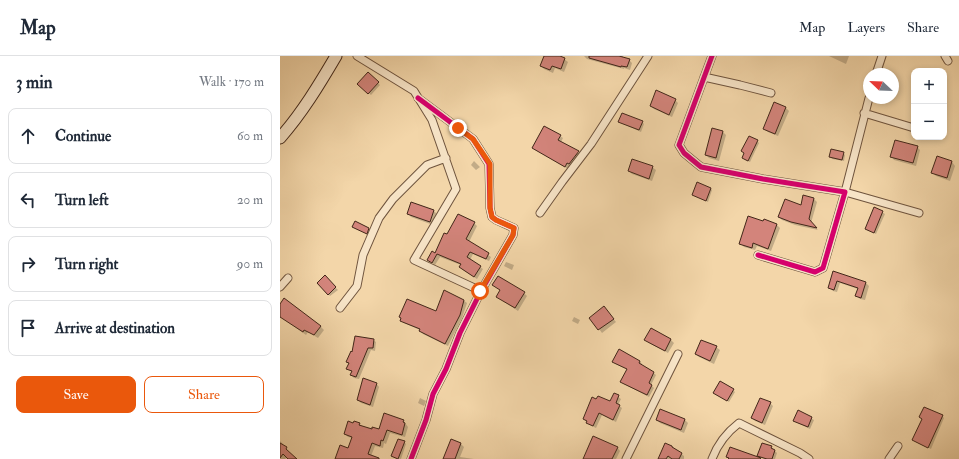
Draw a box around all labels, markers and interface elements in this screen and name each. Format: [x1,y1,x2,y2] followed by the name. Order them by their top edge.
[20,16,56,40] text: Map
[799,19,825,36] text: Map
[847,19,885,36] text: Layers
[907,19,939,36] text: Share
[863,68,899,104] north arrow
[911,68,947,140] map controls
[911,68,947,104] button: +
[16,72,53,93] text: 3 min
[199,74,264,90] text: Walk · 170 m
[911,104,947,140] button: −
[449,119,467,137] route end
[17,125,39,147] icon: ahead
[55,127,111,146] text: Continue
[237,128,263,144] text: 60 m
[17,189,39,211] icon: left
[55,191,109,210] text: Turn left
[237,192,263,208] text: 20 m
[17,253,39,275] icon: right
[55,255,118,274] text: Turn right
[237,256,263,272] text: 90 m
[471,282,489,300] route start
[17,317,39,339] icon: arrive
[55,319,175,338] text: Arrive at destination
[16,376,136,413] button: Save
[144,376,264,413] button: Share

